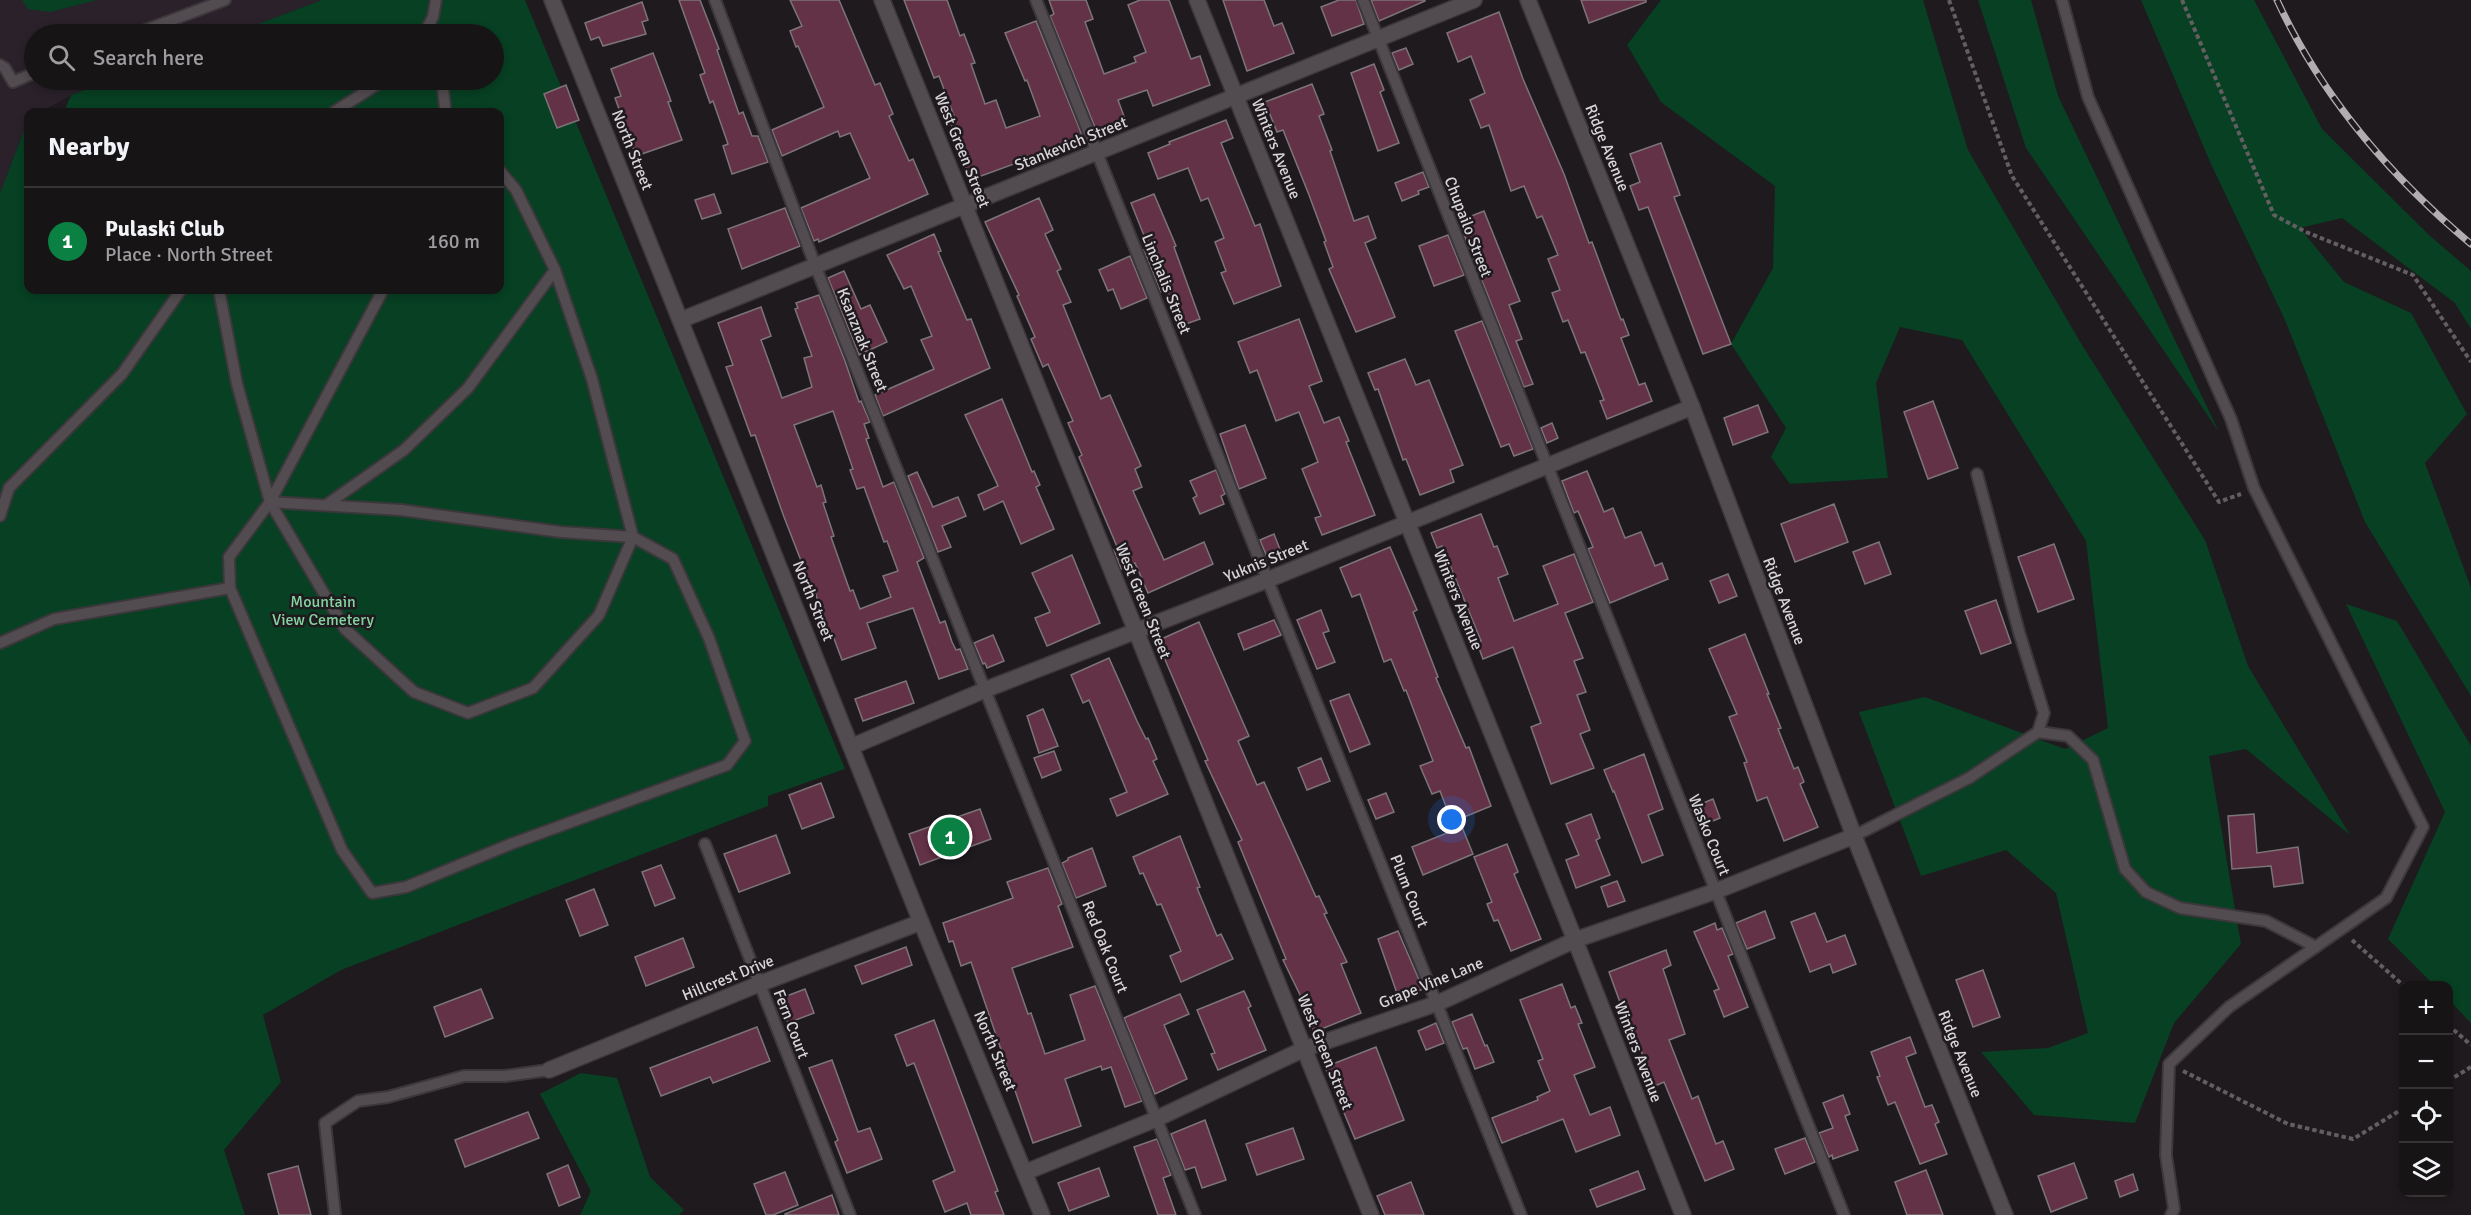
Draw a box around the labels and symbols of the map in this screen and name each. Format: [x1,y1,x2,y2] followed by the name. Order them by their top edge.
[930,89,994,211] street label: West Green Street
[1247,96,1305,202] street label: Winters Avenue
[1580,101,1634,195] street label: Ridge Avenue
[607,107,657,193] street label: North Street
[1012,112,1131,176] street label: Stankevich Street
[1440,174,1496,280] street label: Chupailo Street
[1137,231,1195,338] street label: Linchalis Street
[832,285,892,395] street label: Ksanznak Street
[1221,535,1312,587] street label: Yuknis Street
[1111,540,1175,662] street label: West Green Street
[1429,547,1487,653] street label: Winters Avenue
[1758,554,1810,648] street label: Ridge Avenue
[788,558,838,644] street label: North Street
[272,592,374,630] park label: Mountain View Cemetery
[1684,791,1735,879] street label: Wasko Court
[1437,805,1466,834] your location
[930,814,970,860] pin: 1
[1385,852,1433,931] street label: Plum Court
[1077,898,1133,996] street label: Red Oak Court
[679,951,777,1005] street label: Hillcrest Drive
[1376,953,1486,1013] street label: Grape Vine Lane
[769,987,813,1062] street label: Fern Court
[1293,991,1357,1113] street label: West Green Street
[1610,999,1666,1105] street label: Winters Avenue
[1933,1007,1987,1101] street label: Ridge Avenue
[969,1008,1021,1094] street label: North Street

